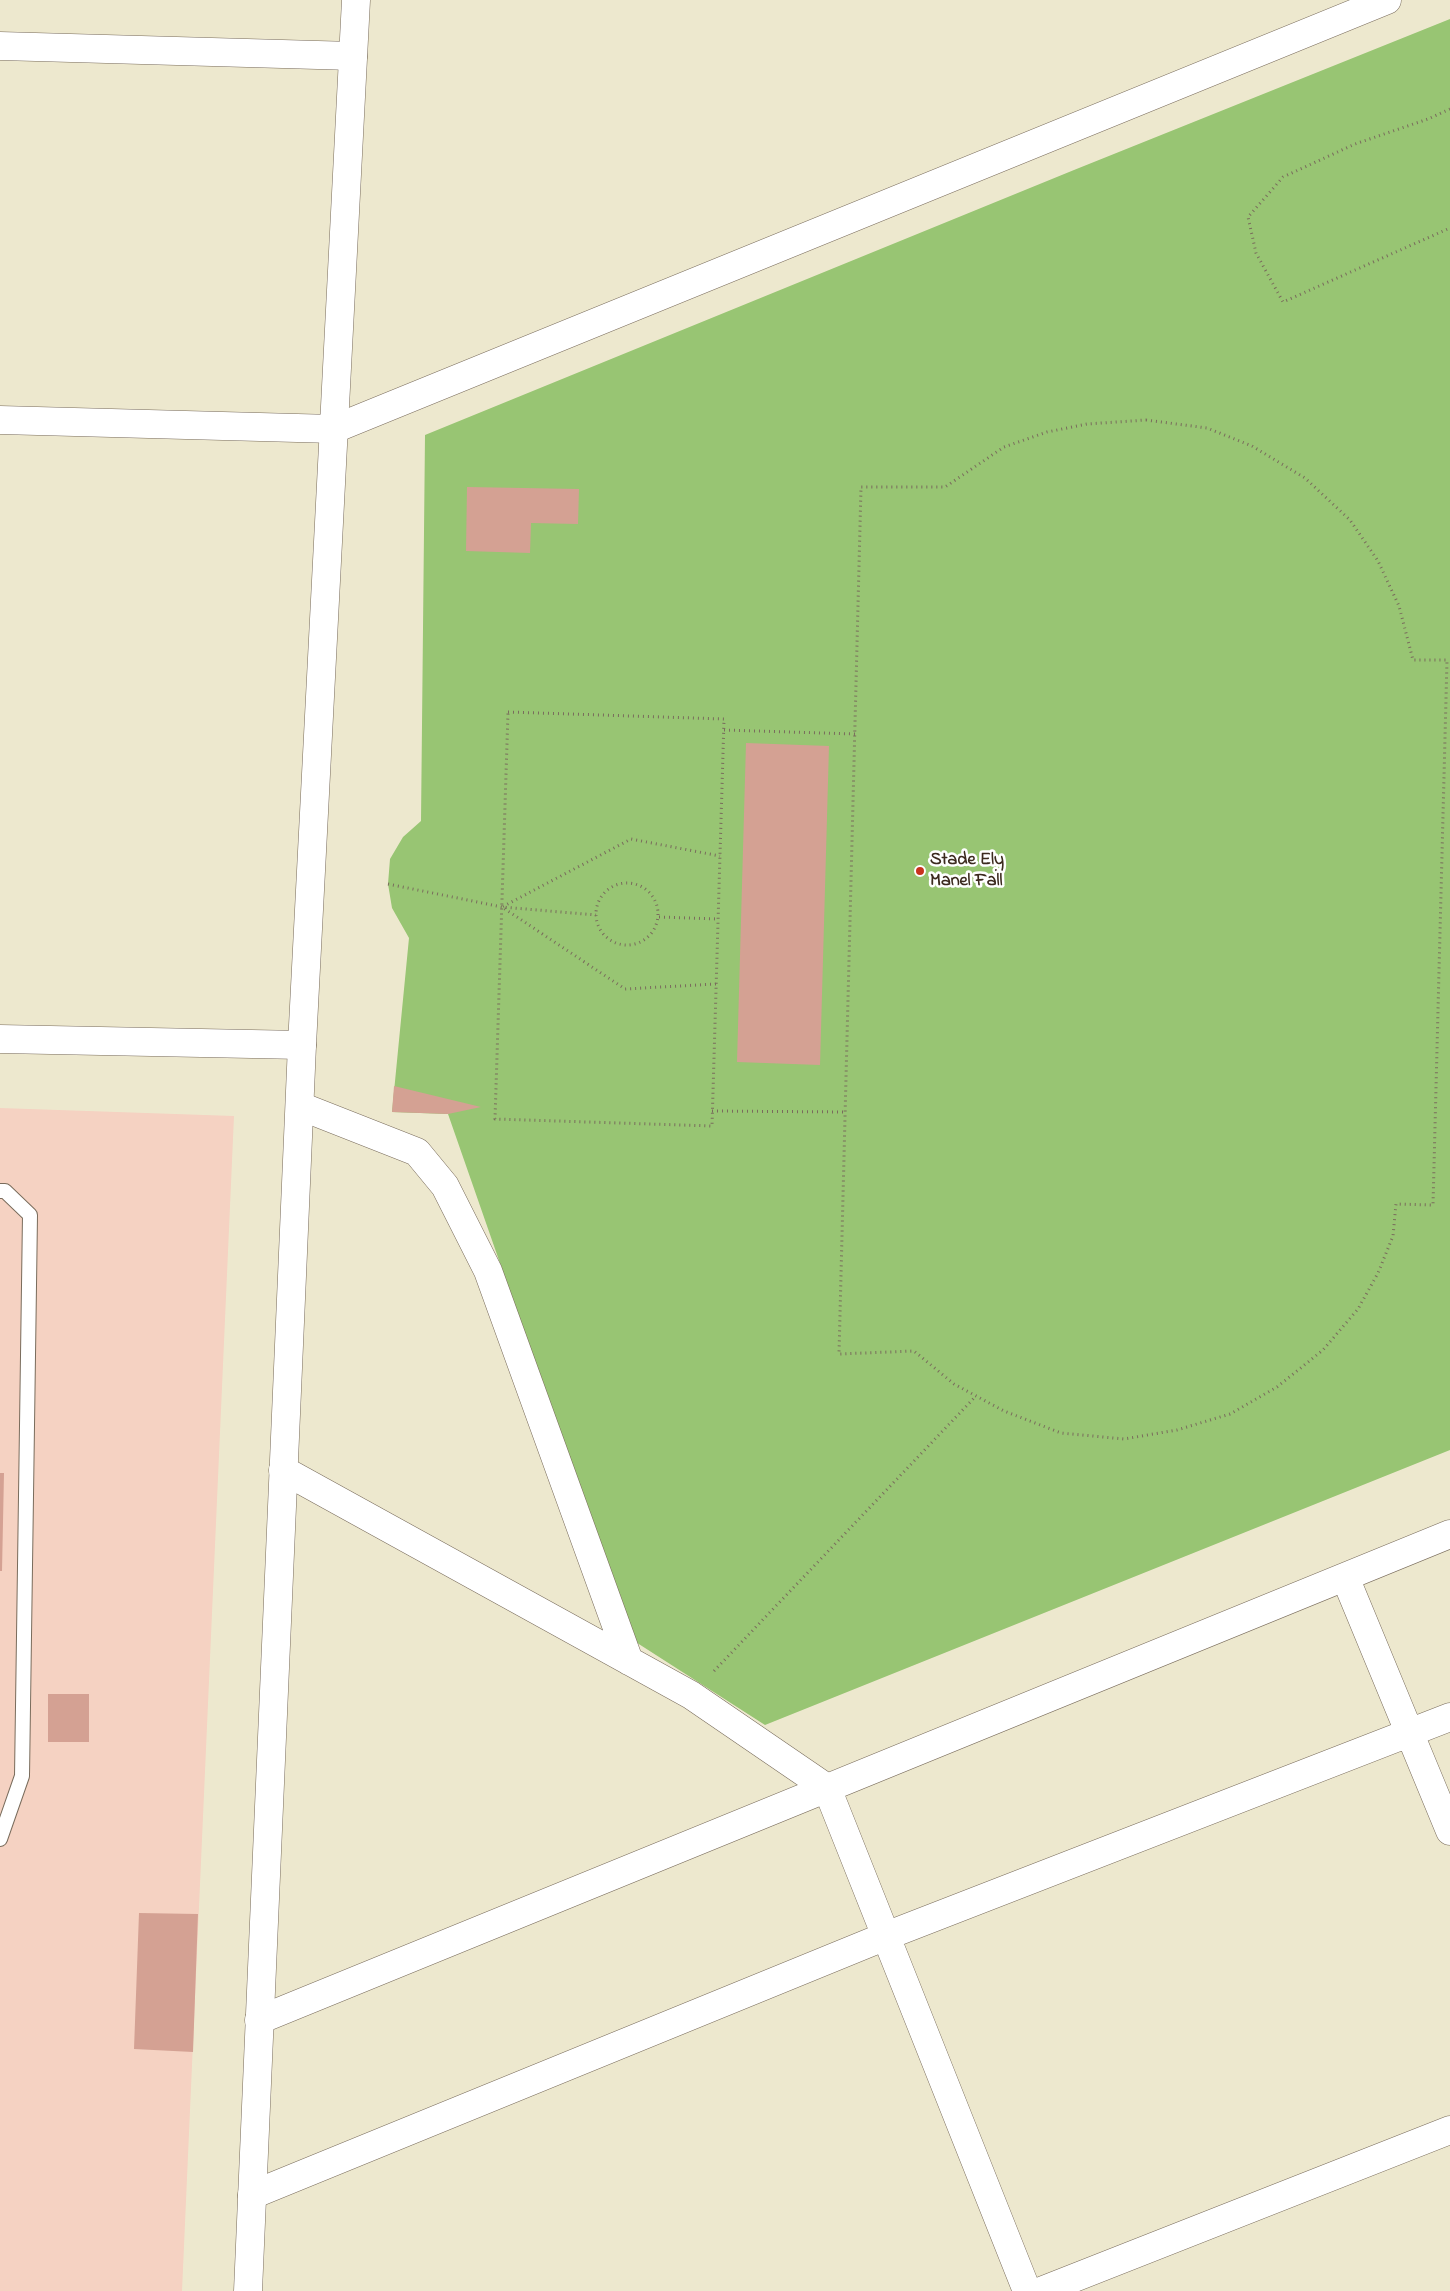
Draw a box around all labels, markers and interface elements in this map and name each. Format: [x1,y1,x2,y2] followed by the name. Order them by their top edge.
[930,850,1004,892] place label: Stade Ely Manel Fall
[914,865,926,877] marker: Stade Ely Manel Fall

